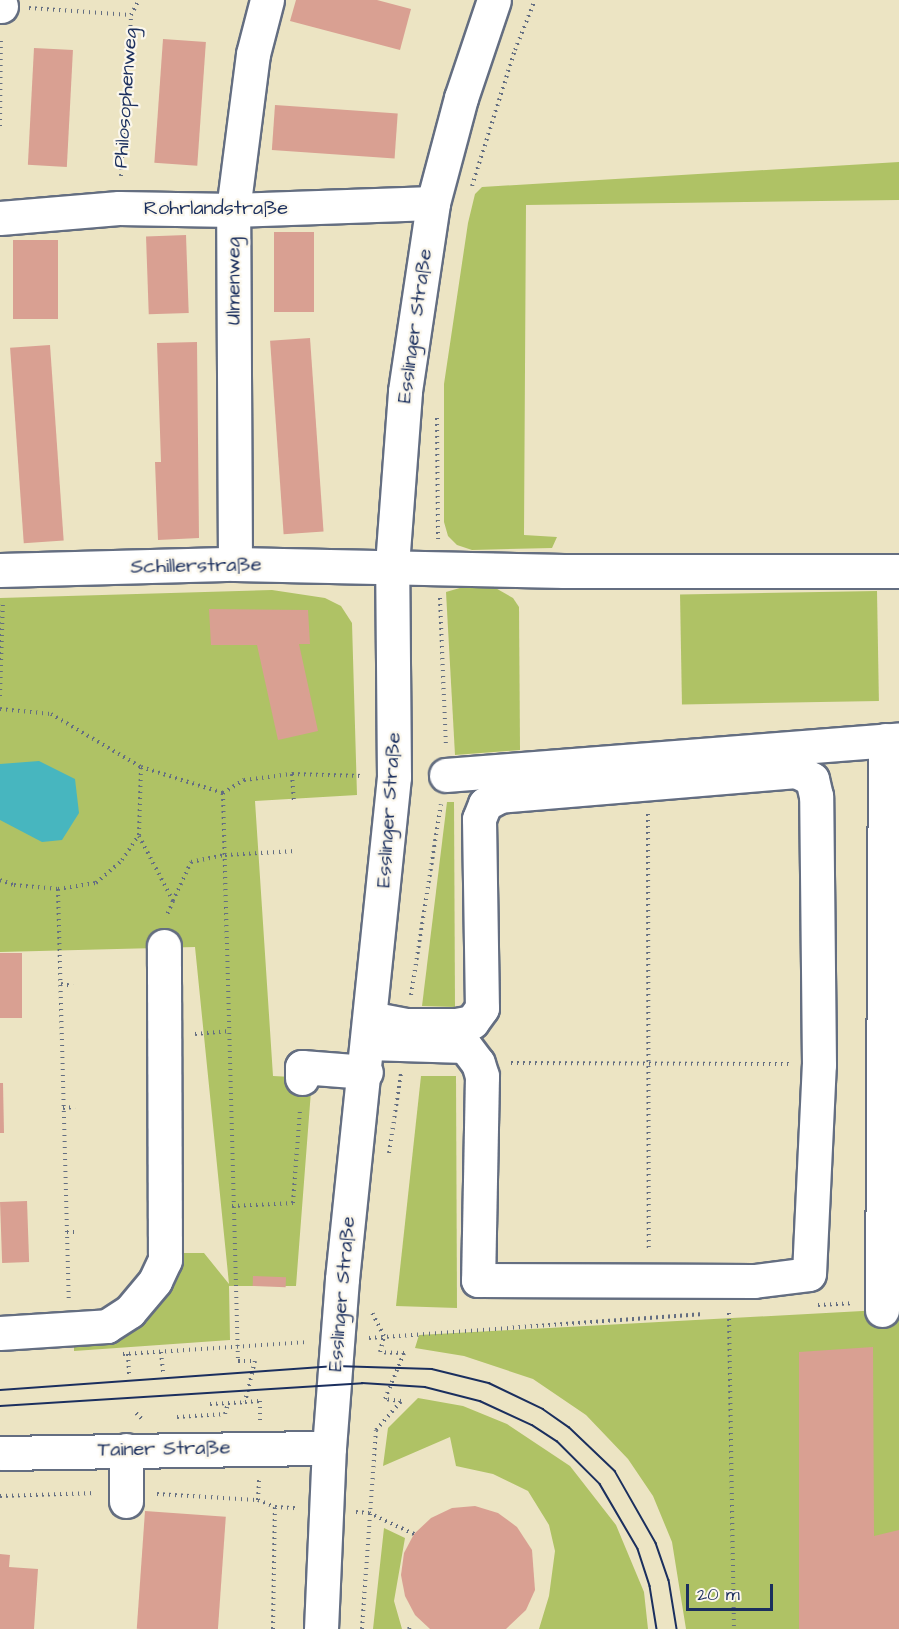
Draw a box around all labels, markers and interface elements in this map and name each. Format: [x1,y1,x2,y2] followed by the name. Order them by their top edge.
[109,27,143,169] street label: Philosophenweg
[144,196,288,220] street label: Rohrlandstraße
[222,237,246,325] street label: Ulmenweg
[392,247,438,405] street label: Esslinger Straße
[130,553,262,579] street label: Schillerstraße
[372,732,406,888] street label: Esslinger Straße
[323,1216,361,1372] street label: Esslinger Straße
[97,1436,231,1462] street label: Tainer Straße
[689,1572,776,1610] scale bar
[697,1582,740,1607] text: 20 m

